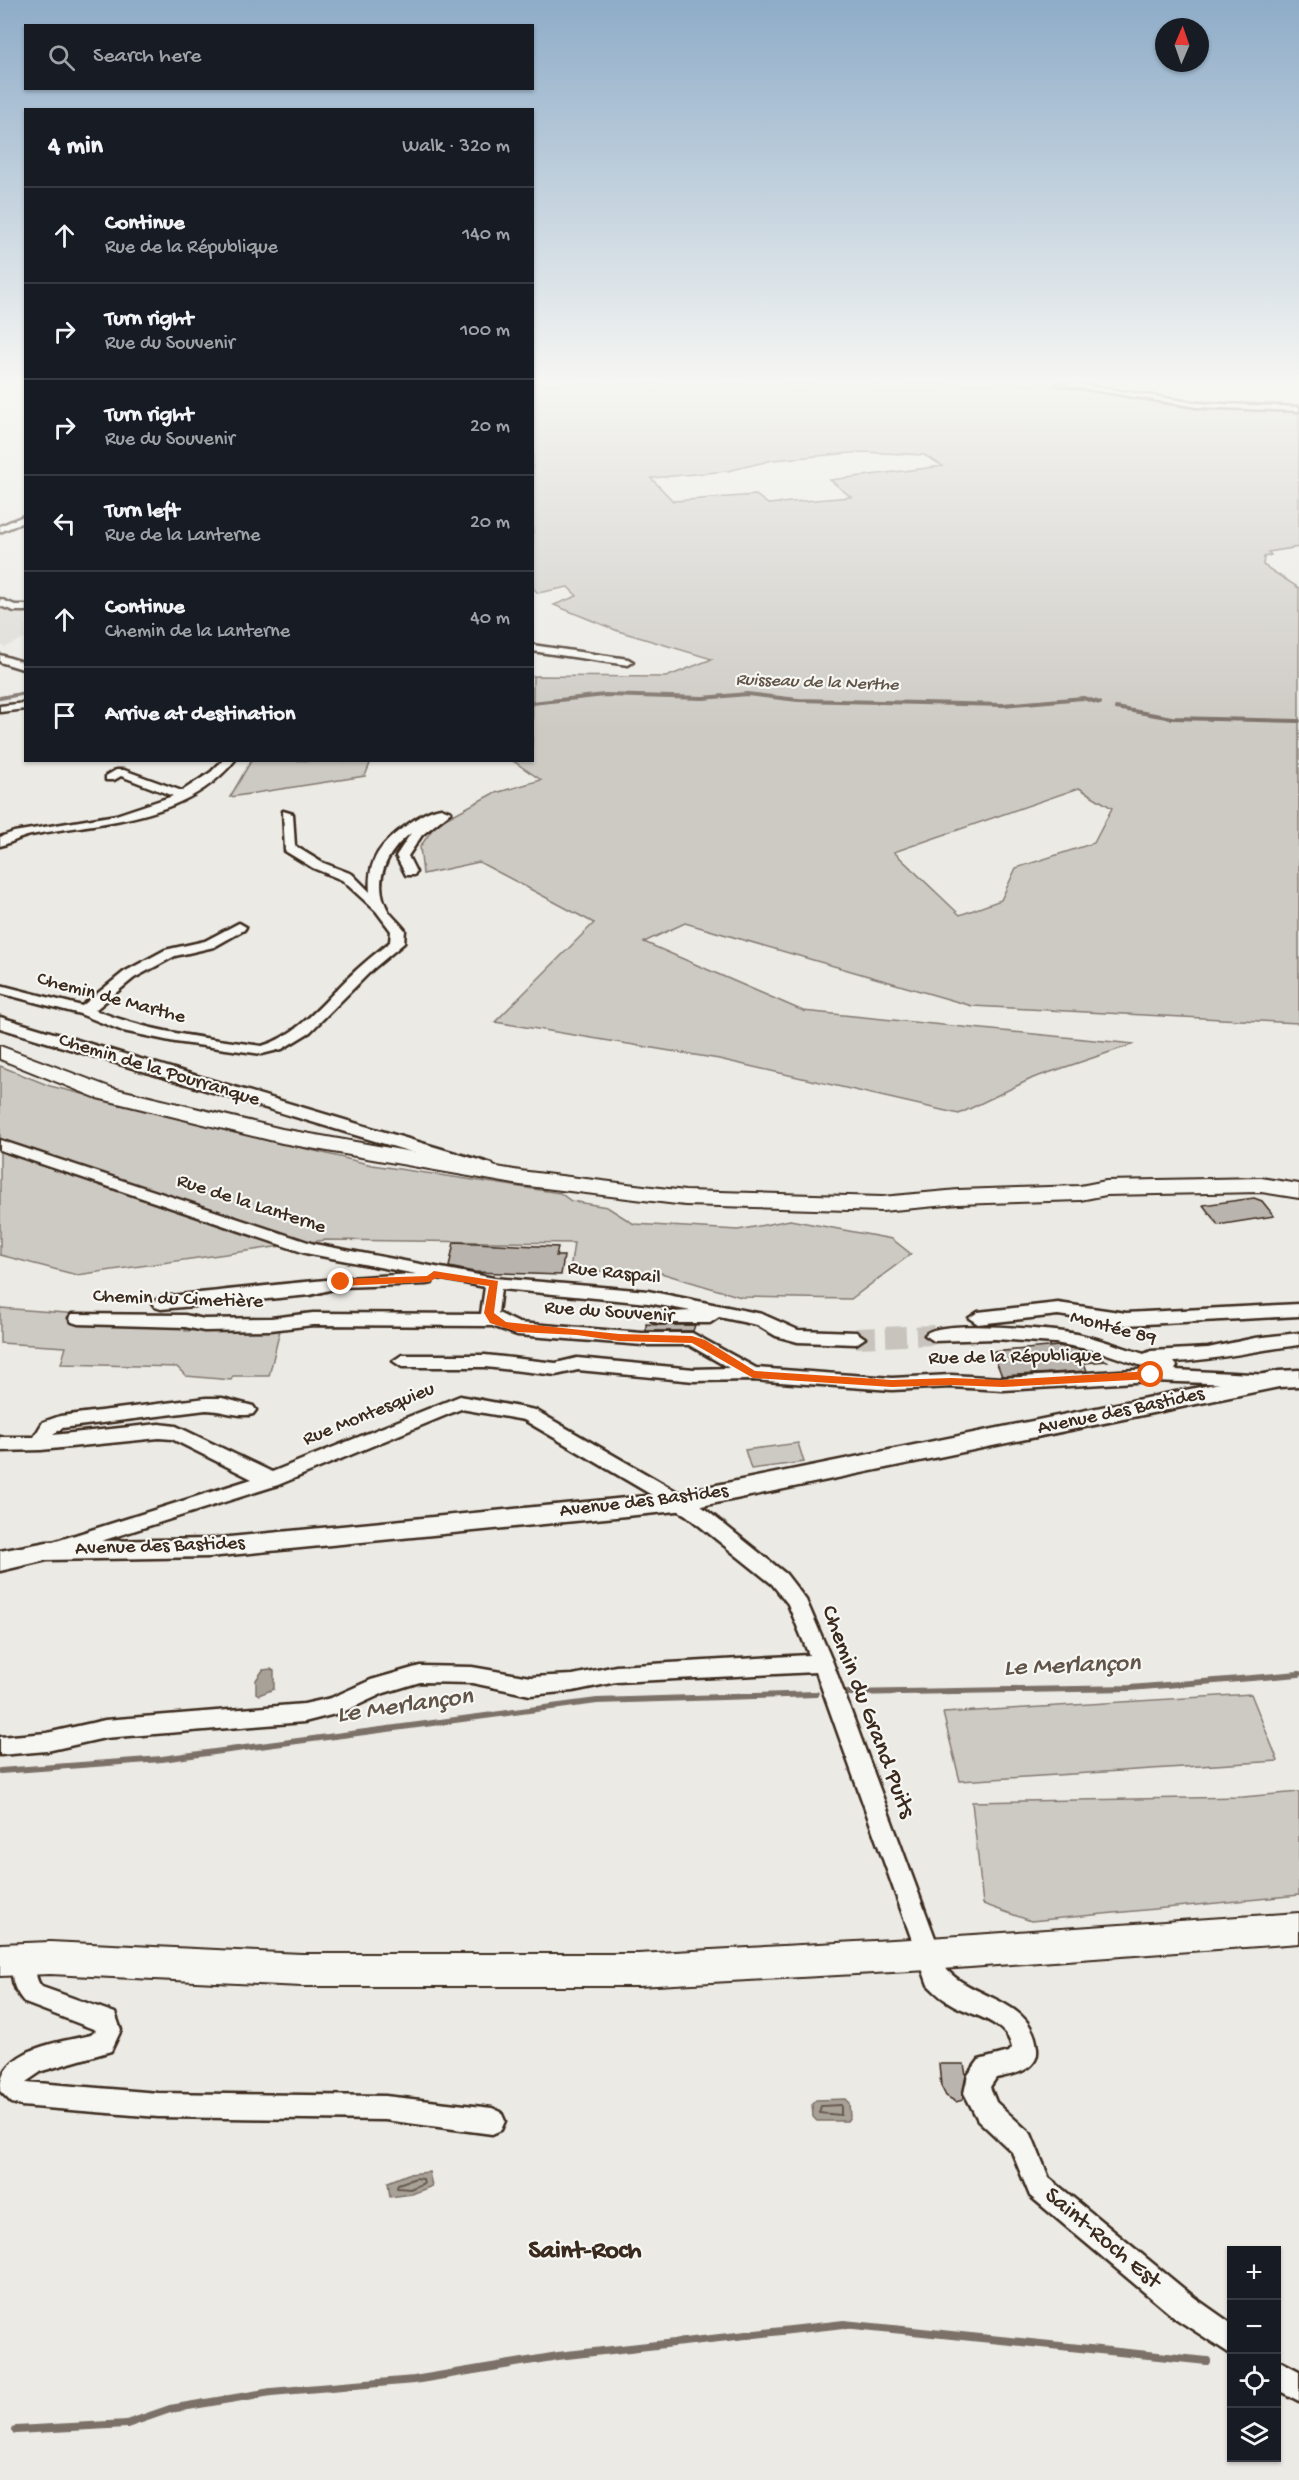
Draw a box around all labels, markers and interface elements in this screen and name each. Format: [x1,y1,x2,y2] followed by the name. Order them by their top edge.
[1155,18,1209,72] north arrow
[24,24,534,90] search box
[45,41,78,74] icon: search
[93,44,201,70] text: Search here
[48,132,103,163] text: 4 min
[402,136,510,159] text: Walk · 320 m
[105,211,185,237] text: Continue
[48,219,81,252] icon: ahead
[462,224,510,247] text: 140 m
[105,237,278,260] text: Rue de la République
[105,307,193,333] text: Turn right
[48,315,81,348] icon: right
[460,320,510,343] text: 100 m
[105,333,235,356] text: Rue du Souvenir
[105,403,193,429] text: Turn right
[48,411,81,444] icon: right
[470,416,510,439] text: 20 m
[105,429,235,452] text: Rue du Souvenir
[105,499,179,525] text: Turn left
[48,507,81,540] icon: left
[470,512,510,535] text: 20 m
[105,525,260,548] text: Rue de la Lanterne
[105,595,185,621] text: Continue
[48,603,81,636] icon: ahead
[470,608,510,631] text: 40 m
[105,621,290,644] text: Chemin de la Lanterne
[735,670,900,696] water label: Ruisseau de la Nerthe
[48,699,81,732] icon: arrive
[105,702,295,728] text: Arrive at destination
[34,968,188,1030] street label: Chemin de Marthe
[56,1029,263,1113] street label: Chemin de la Pourranque
[174,1170,329,1240] street label: Rue de la Lanterne
[566,1258,662,1290] street label: Rue Raspail
[327,1268,353,1294] route end
[92,1286,264,1314] street label: Chemin du Cimetière
[543,1297,676,1329] street label: Rue du Souvenir
[1067,1306,1159,1352] street label: Montée 89
[928,1345,1102,1371] street label: Rue de la République
[1137,1361,1163,1387] route start
[300,1378,439,1452] street label: Rue Montesquieu
[1036,1383,1207,1441] street label: Avenue des Bastides
[558,1480,730,1524] street label: Avenue des Bastides
[75,1533,246,1561] street label: Avenue des Bastides
[813,1602,921,1823] street label: Chemin du Grand Puits
[1003,1649,1142,1685] water label: Le Merlançon
[335,1682,476,1732] water label: Le Merlançon
[1038,2182,1168,2298] street label: Saint-Roch Est
[528,2237,642,2268] district label: Saint-Roch
[1227,2246,1281,2462] map controls
[1227,2246,1281,2300] button: +
[1227,2300,1281,2354] button: −
[1227,2354,1281,2408] button: locate
[1227,2408,1281,2462] button: layers

